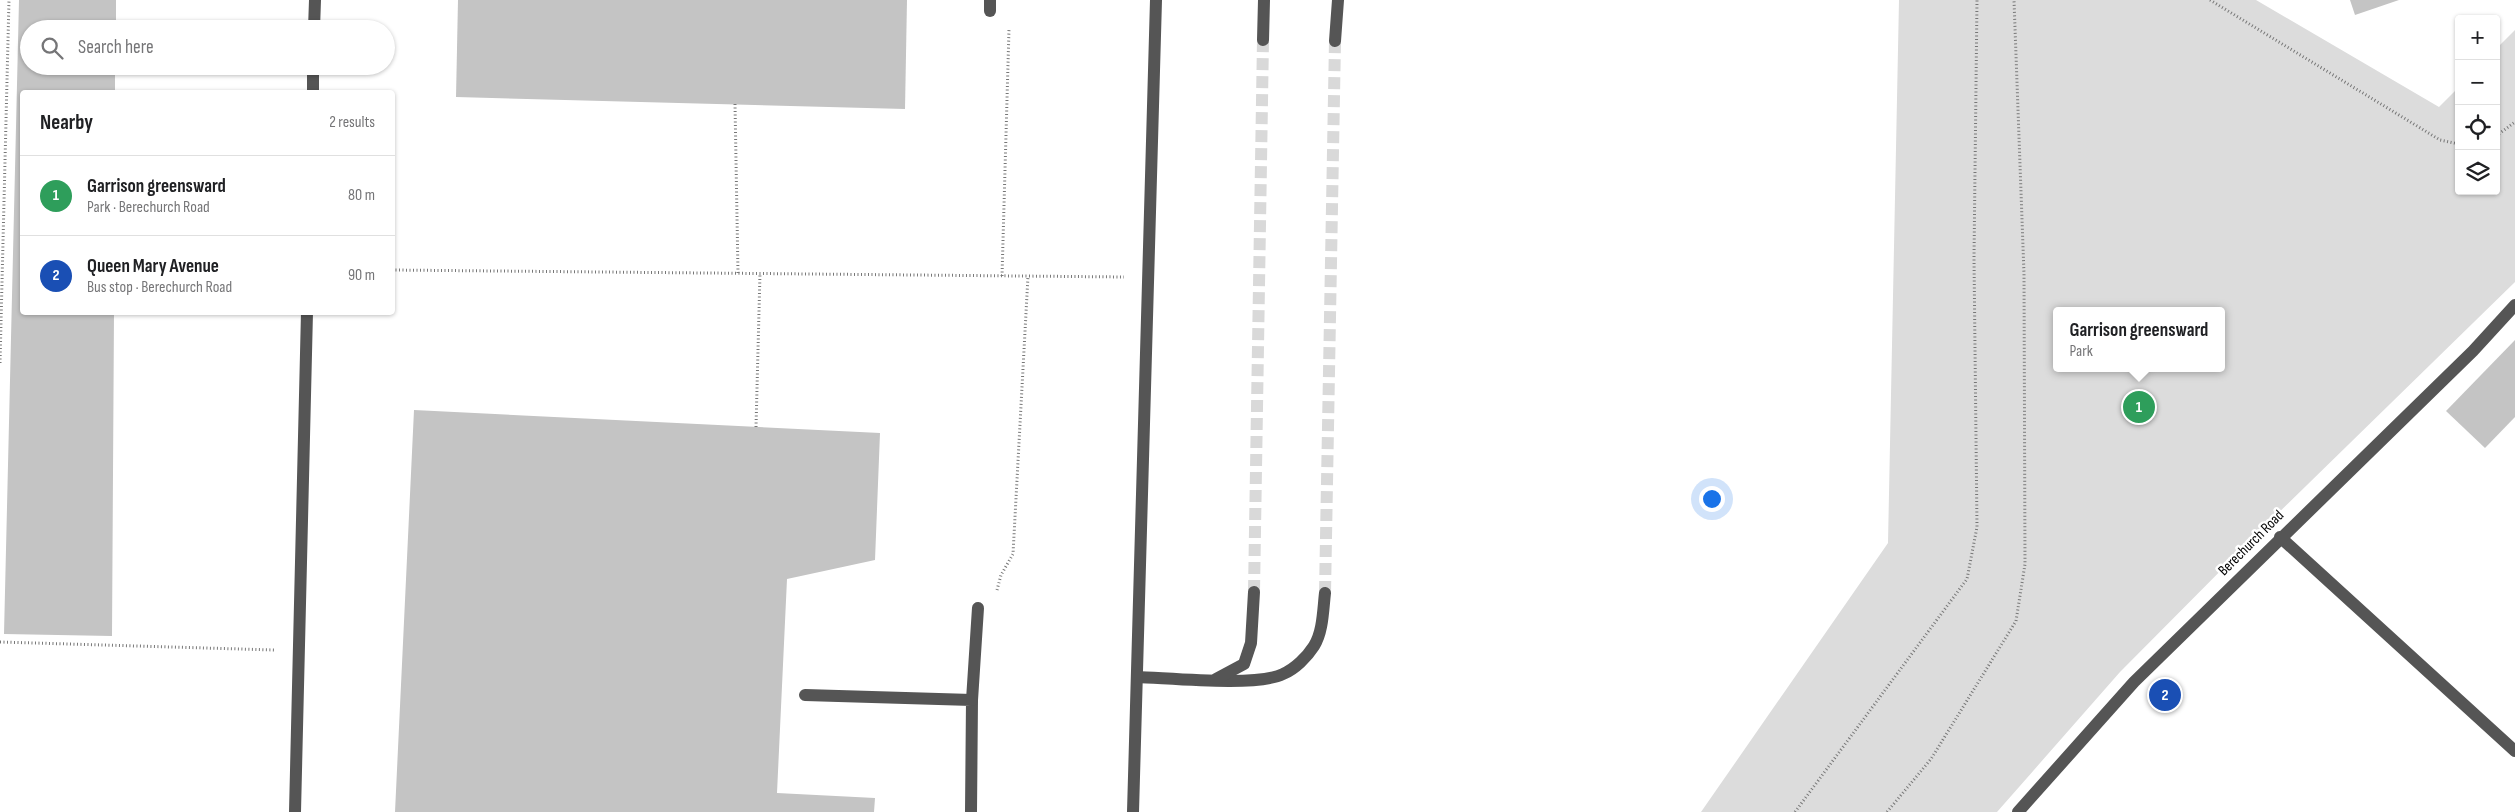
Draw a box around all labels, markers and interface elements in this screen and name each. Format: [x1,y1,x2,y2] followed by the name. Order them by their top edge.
[2455,15,2500,195] map controls
[2455,15,2500,60] button: +
[20,20,395,75] search box
[38,34,66,62] icon: search
[78,36,154,59] text: Search here
[2455,60,2500,105] button: −
[2455,105,2500,150] button: locate
[40,110,93,135] text: Nearby
[329,113,375,132] text: 2 results
[2455,150,2500,195] button: layers
[87,175,226,198] text: Garrison greensward
[53,186,59,205] text: 1
[348,186,375,205] text: 80 m
[87,198,210,217] text: Park · Berechurch Road
[87,255,219,278] text: Queen Mary Avenue
[52,266,60,285] text: 2
[348,266,375,285] text: 90 m
[87,278,232,297] text: Bus stop · Berechurch Road
[2053,307,2225,372] popup
[2070,319,2208,342] text: Garrison greensward
[2070,342,2093,361] text: Park
[2123,388,2155,426] pin: 1
[1699,486,1725,512] your location
[2214,506,2288,580] street label: Berechurch Road
[2149,676,2181,714] pin: 2

